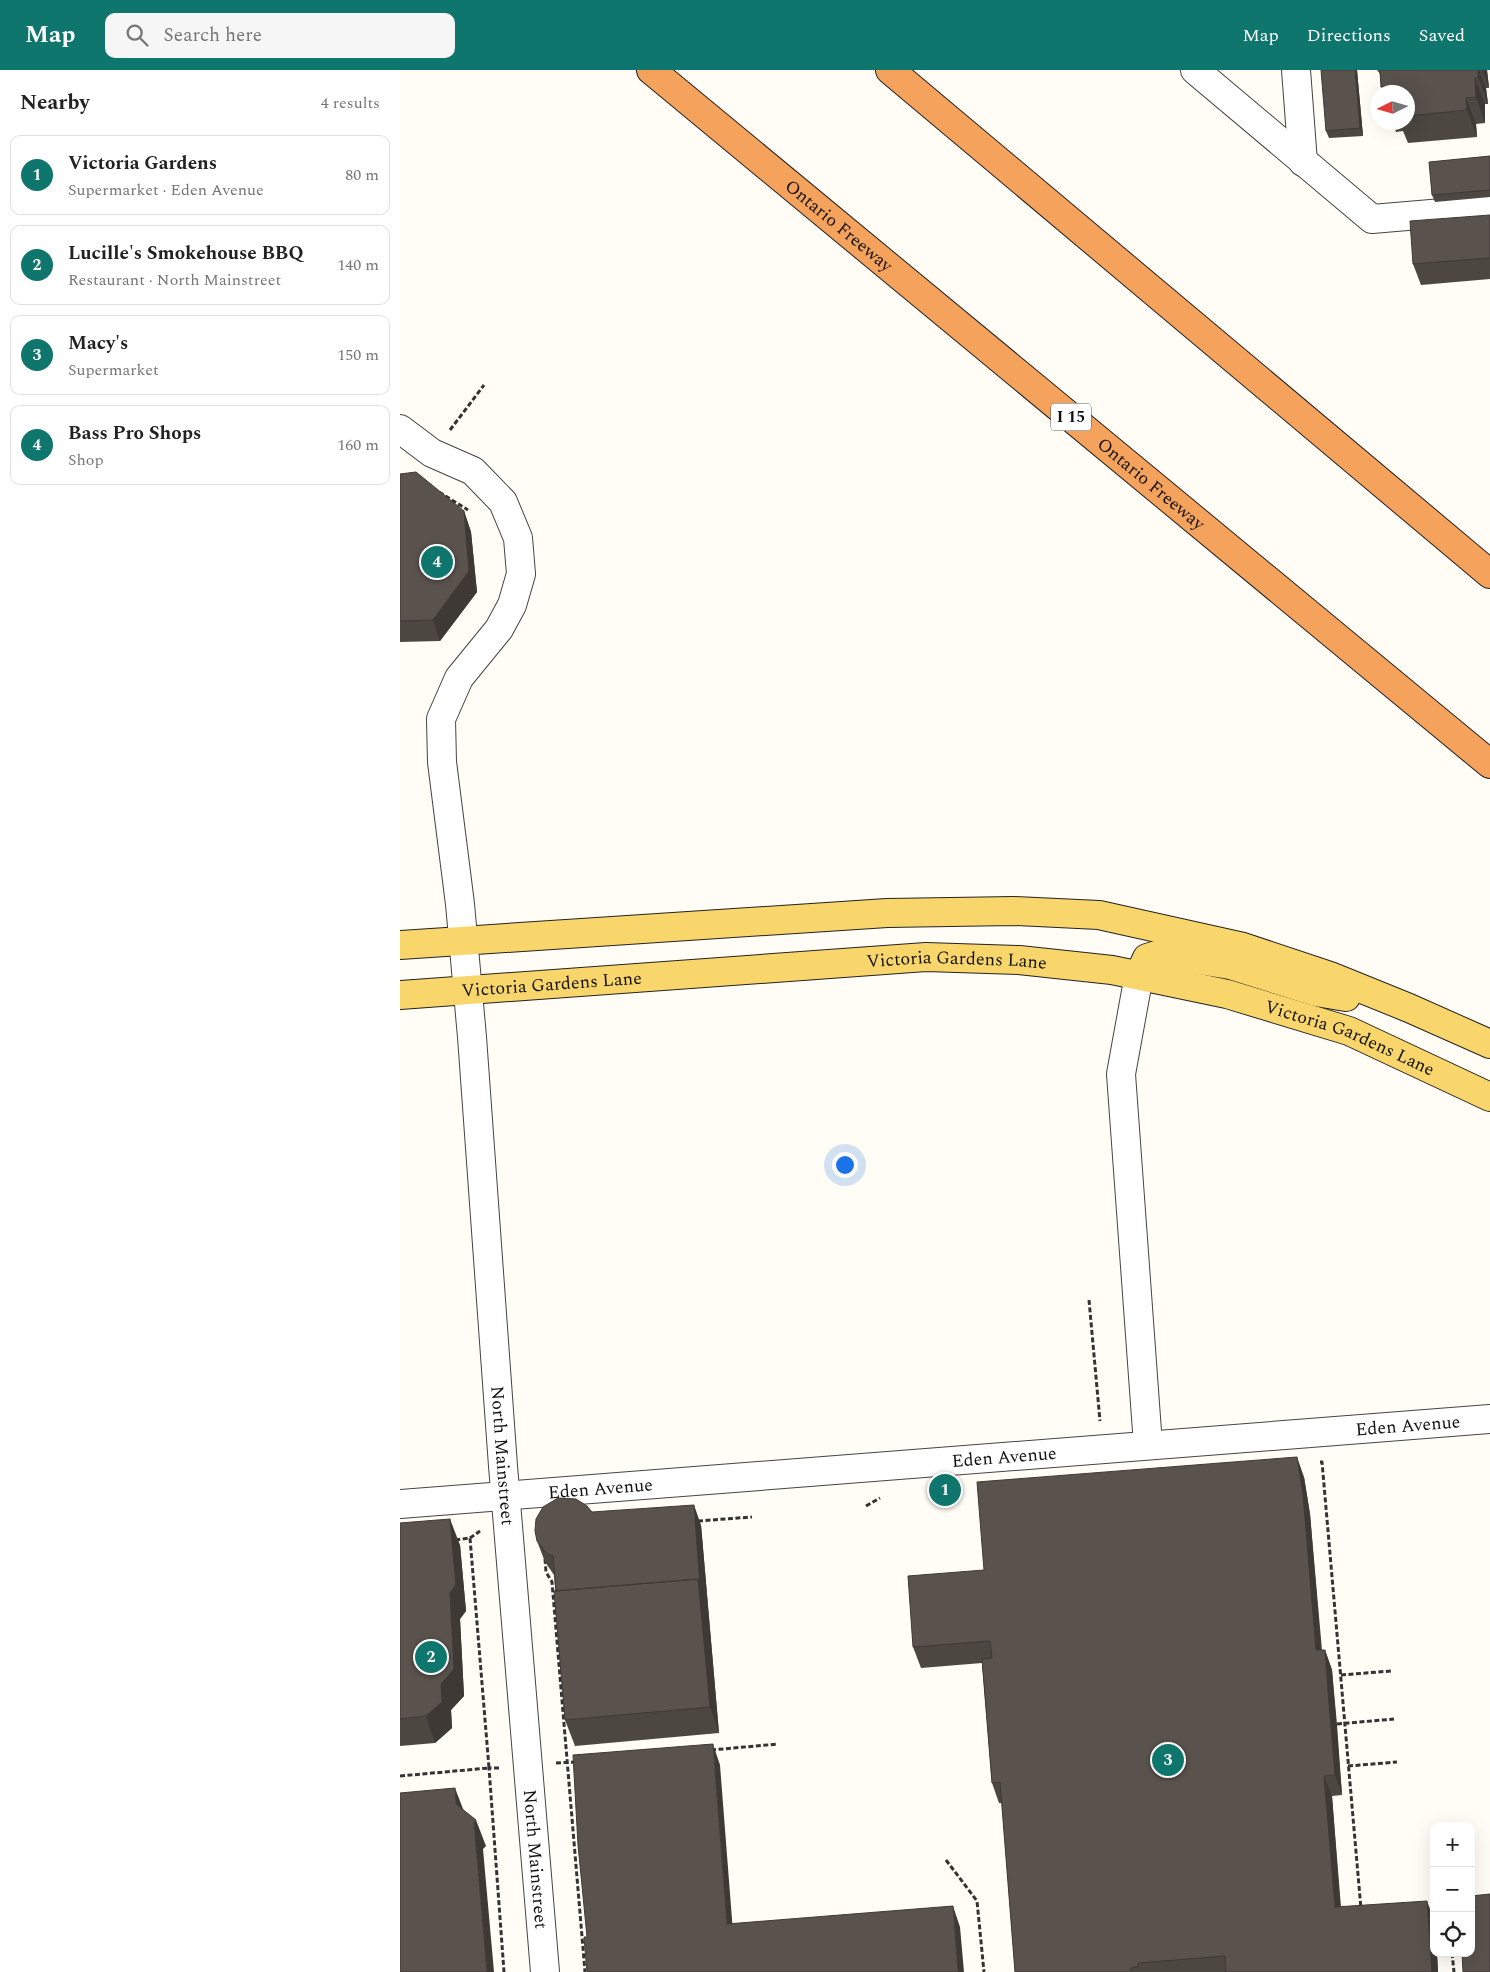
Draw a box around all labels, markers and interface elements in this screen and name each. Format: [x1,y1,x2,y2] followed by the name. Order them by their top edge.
[105,13,455,58] search box
[25,17,75,53] text: Map
[123,21,151,49] icon: search
[163,21,262,50] text: Search here
[1243,22,1279,49] text: Map
[1307,22,1391,49] text: Directions
[1419,22,1465,49] text: Saved
[1370,85,1415,130] north arrow
[20,87,90,119] text: Nearby
[321,91,380,115] text: 4 results
[68,149,217,178] text: Victoria Gardens
[33,163,41,187] text: 1
[345,163,379,187] text: 80 m
[779,173,900,279] street label: Ontario Freeway
[68,178,264,202] text: Supermarket · Eden Avenue
[68,239,304,268] text: Lucille's Smokehouse BBQ
[33,253,41,277] text: 2
[337,253,379,277] text: 140 m
[68,268,281,292] text: Restaurant · North Mainstreet
[68,329,128,358] text: Macy's
[33,343,41,367] text: 3
[337,343,379,367] text: 150 m
[68,358,159,382] text: Supermarket
[1051,404,1091,431] road number: I 15
[68,419,201,448] text: Bass Pro Shops
[1091,431,1212,537] street label: Ontario Freeway
[33,433,41,457] text: 4
[337,433,379,457] text: 160 m
[68,448,104,472] text: Shop
[421,543,453,581] pin: 4
[866,943,1048,976] street label: Victoria Gardens Lane
[461,964,643,1004] street label: Victoria Gardens Lane
[1262,993,1439,1083] street label: Victoria Gardens Lane
[832,1152,858,1178] your location
[484,1385,521,1526] street label: North Mainstreet
[1355,1408,1461,1443] street label: Eden Avenue
[951,1439,1058,1474] street label: Eden Avenue
[547,1471,654,1506] street label: Eden Avenue
[929,1471,961,1509] pin: 1
[415,1638,447,1676] pin: 2
[1152,1741,1184,1779] pin: 3
[516,1788,555,1930] street label: North Mainstreet
[1430,1822,1475,1957] map controls
[1430,1822,1475,1867] button: +
[1430,1867,1475,1912] button: −
[1430,1912,1475,1957] button: locate

